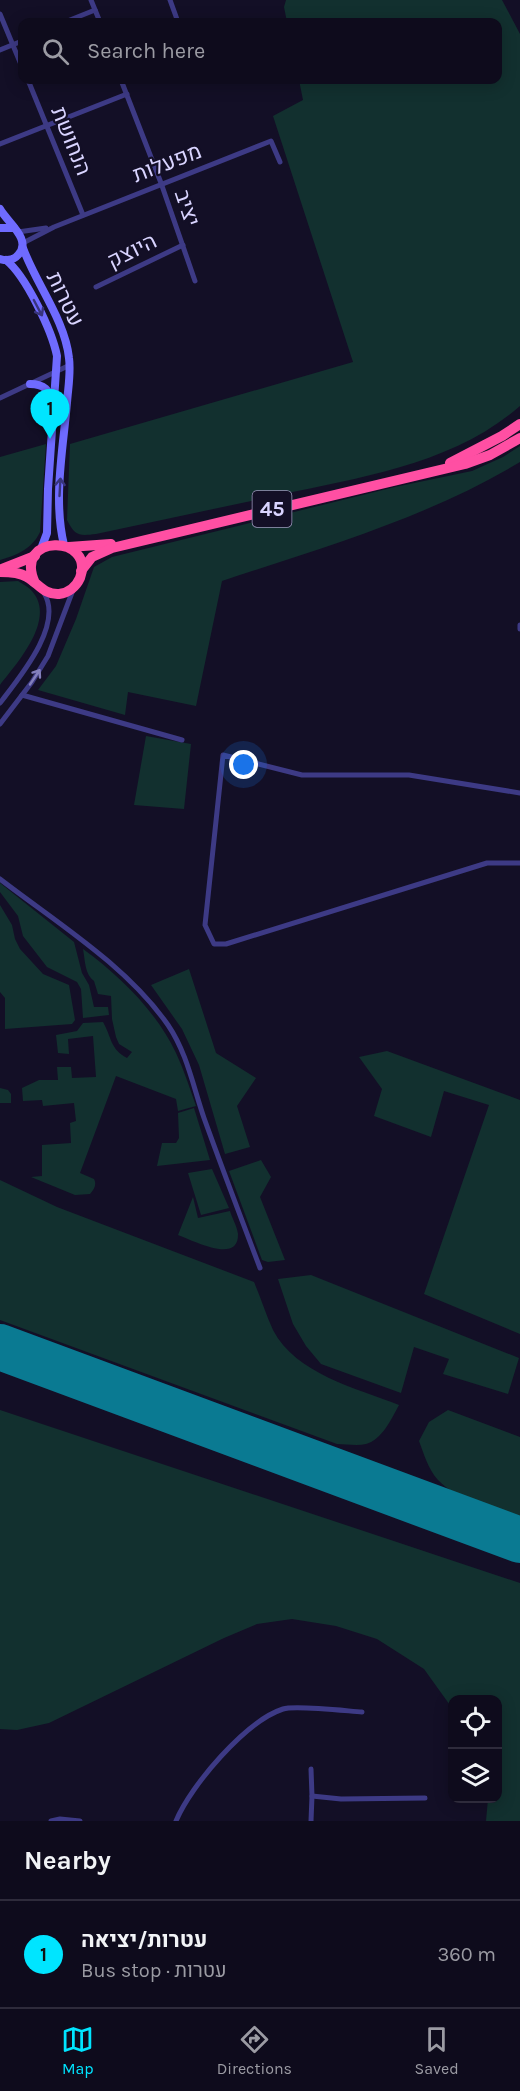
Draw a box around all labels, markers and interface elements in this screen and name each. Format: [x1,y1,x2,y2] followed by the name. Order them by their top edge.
[18,18,502,84] search box
[39,35,72,68] icon: search
[87,38,205,64] text: Search here
[45,103,97,179] street label: הנחושת
[129,138,205,188] street label: מפעלות
[169,186,205,230] street label: יציב
[103,228,161,274] street label: היוצק
[41,268,89,330] street label: עטרות
[32,299,44,317] one-way arrow
[31,390,70,439] pin: 1
[55,478,66,498] one-way arrow
[252,491,292,527] road number: 45
[29,670,41,686] one-way arrow
[229,750,258,779] your location
[448,1695,502,1803] map controls
[448,1695,502,1749] button: locate
[448,1749,502,1803] button: layers
[24,1845,111,1876] text: Nearby
[81,1927,207,1953] text: עטרות/יציאה
[40,1943,47,1966] text: 1
[437,1943,496,1966] text: 360 m
[81,1959,227,1982] text: Bus stop · עטרות
[61,2023,94,2078] tab: Map
[217,2023,292,2078] tab: Directions
[415,2023,459,2078] tab: Saved

